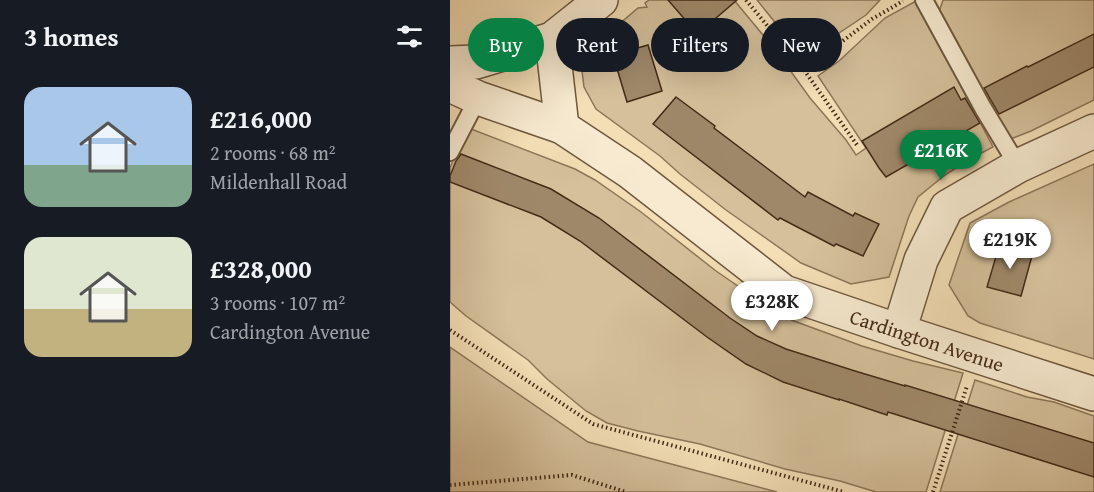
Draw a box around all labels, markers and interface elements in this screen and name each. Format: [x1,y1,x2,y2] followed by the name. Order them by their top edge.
[24,17,119,56] text: 3 homes
[468,18,544,72] chip: Buy
[556,18,639,72] chip: Rent
[651,18,749,72] chip: Filters
[761,18,842,72] chip: New
[393,20,426,53] icon: filters
[210,99,312,138] text: £216,000
[72,111,144,183] icon: home
[899,130,983,181] pin: £216K
[914,135,968,164] text: £216K
[210,138,336,167] text: 2 rooms · 68 m²
[210,167,347,196] text: Mildenhall Road
[968,219,1052,270] pin: £219K
[983,224,1037,253] text: £219K
[210,249,312,288] text: £328,000
[72,261,144,333] icon: home
[730,281,814,332] pin: £328K
[745,286,799,315] text: £328K
[210,288,345,317] text: 3 rooms · 107 m²
[846,301,1008,379] street label: Cardington Avenue
[210,317,370,346] text: Cardington Avenue

